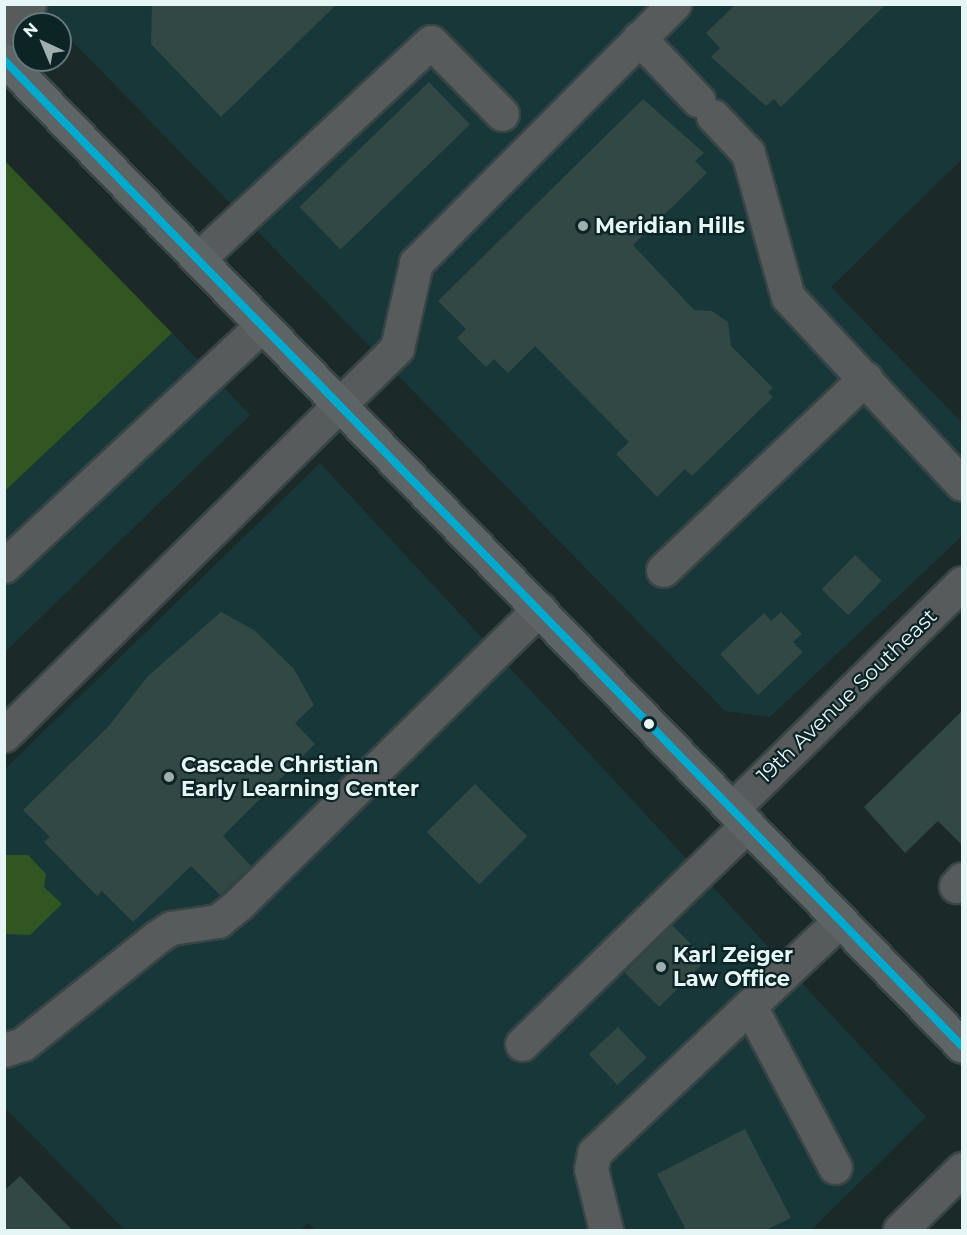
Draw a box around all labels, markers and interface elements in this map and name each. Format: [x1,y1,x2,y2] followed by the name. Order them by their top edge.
[12,12,72,72] north arrow
[19,19,42,41] text: N
[595,213,745,239] place label: Meridian Hills
[576,219,590,233] marker: Meridian Hills
[752,604,942,788] street label: 19th Avenue Southeast
[643,718,655,730] unlabelled marker
[181,752,419,802] place label: Cascade Christian Early Learning Center
[162,770,176,784] marker: Cascade Christian Early Learning Center
[673,942,793,992] place label: Karl Zeiger Law Office
[654,960,668,974] marker: Karl Zeiger Law Office

